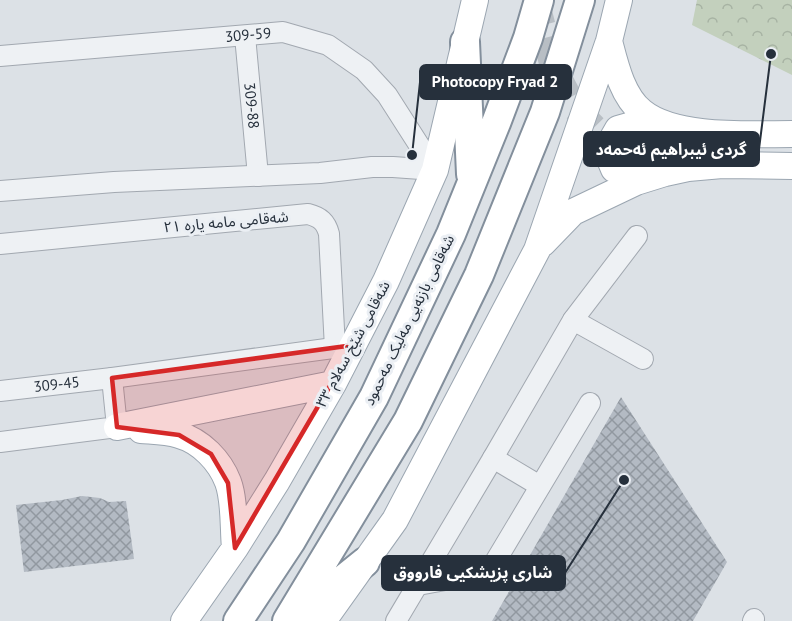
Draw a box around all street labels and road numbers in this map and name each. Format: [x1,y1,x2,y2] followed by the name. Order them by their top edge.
[224,23,272,46] street label: 309-59
[240,82,264,130] street label: 309-88
[163,207,290,236] street label: شەقامی مامە یارە ٢١
[359,231,458,408] street label: شەقامی بازنەیی مەلیک مەحمود
[311,277,397,412] street label: شەقامی شێخ سەلام ٣٣
[32,372,81,396] street label: 309-45

